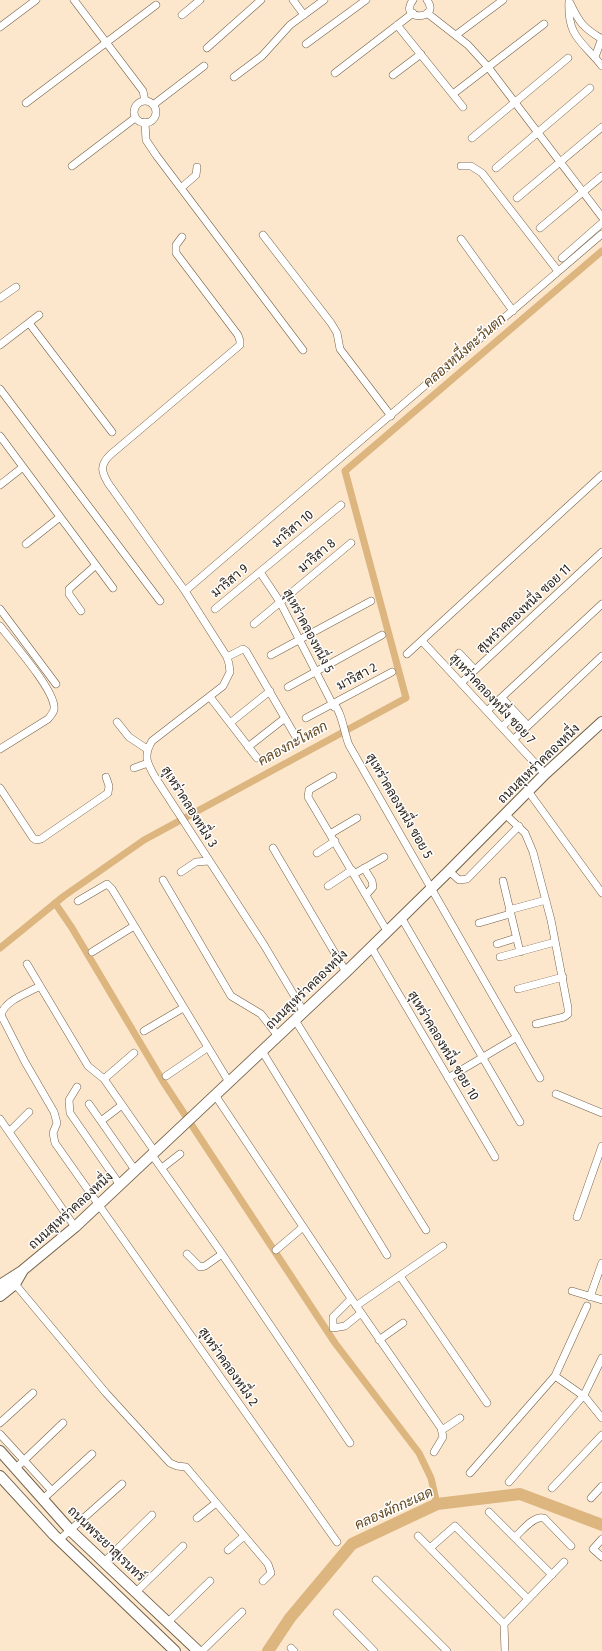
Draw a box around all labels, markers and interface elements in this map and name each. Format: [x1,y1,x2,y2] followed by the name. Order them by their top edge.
[420,311,510,391] water label: คลองหนึ่งตะวันตก
[269,507,317,551] street label: มาริสา 10
[295,536,339,576] street label: มาริสา 8
[208,561,252,601] street label: มาริสา 9
[474,561,574,657] street label: สุเหร่าคลองหนึ่ง ซอย 11
[279,586,337,676] street label: สุเหร่าคลองหนึ่ง 5
[446,650,538,748] street label: สุเหร่าคลองหนึ่ง ซอย 7
[334,660,380,694] street label: มาริสา 2
[255,718,331,770] water label: คลองกะโหลก
[495,721,583,807] street label: ถนนสุเหร่าคลองหนึ่ง
[363,751,435,861] street label: สุเหร่าคลองหนึ่ง ซอย 5
[158,764,220,850] street label: สุเหร่าคลองหนึ่ง 3
[263,947,351,1033] street label: ถนนสุเหร่าคลองหนึ่ง
[404,988,482,1104] street label: สุเหร่าคลองหนึ่ง ซอย 10
[26,1169,116,1253] street label: ถนนสุเหร่าคลองหนึ่ง
[195,1325,261,1409] street label: สุเหร่าคลองหนึ่ง 2
[352,1484,436,1534] water label: คลองผักกะเฉด
[64,1503,148,1585] street label: ถนนพระยาสุเรนทร์

